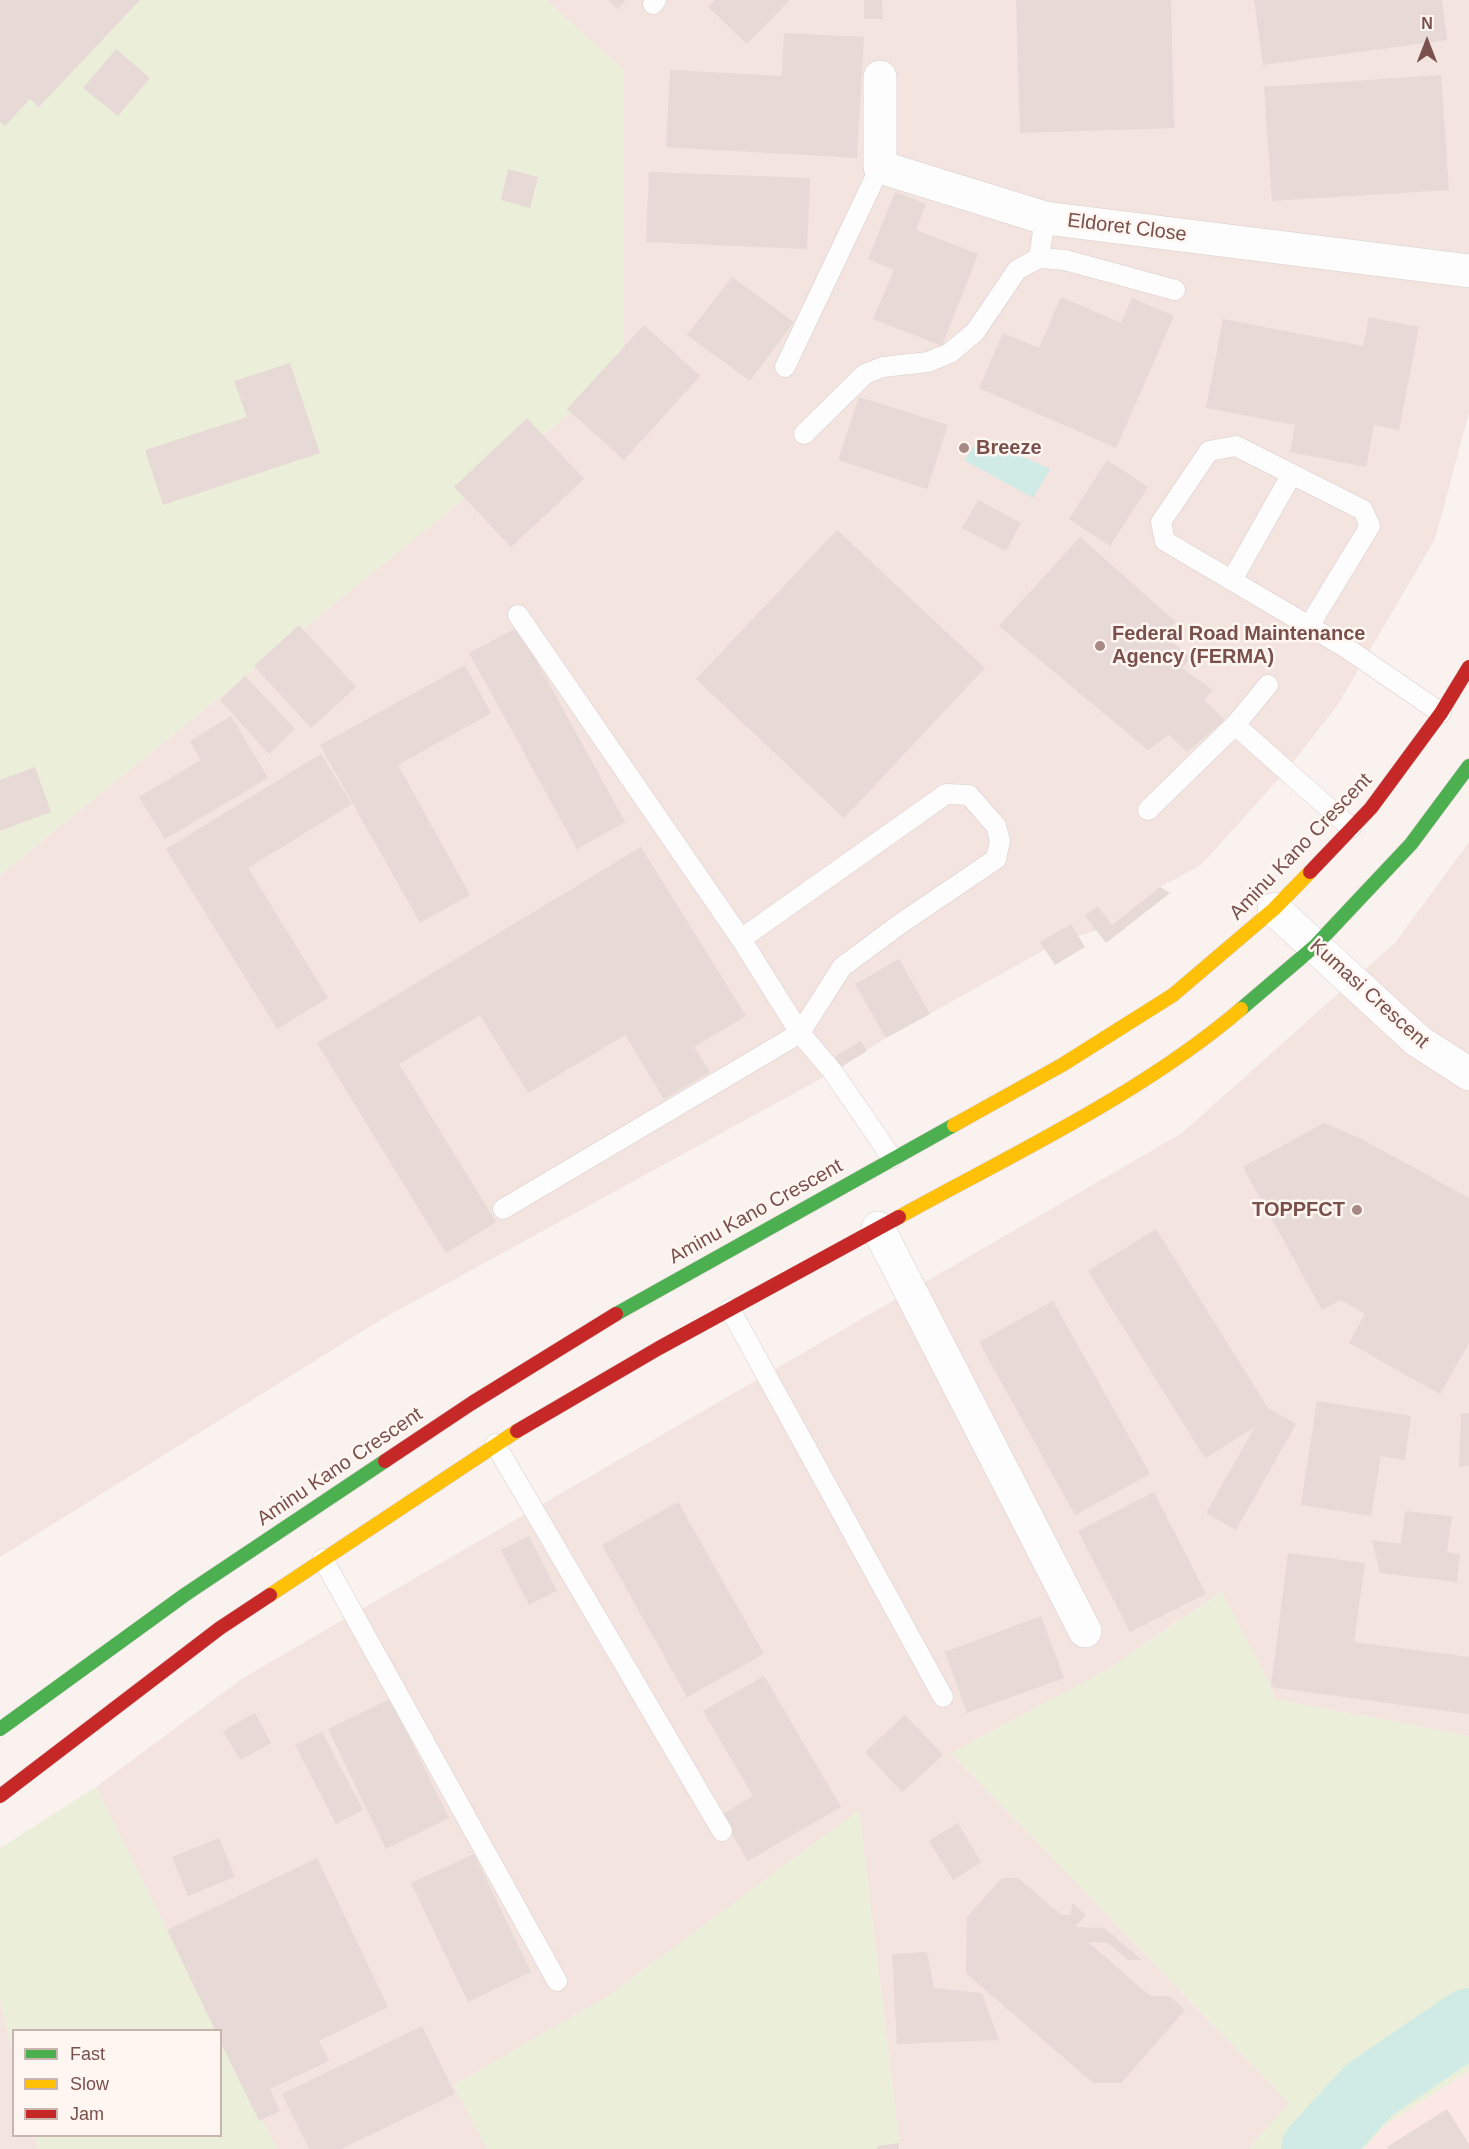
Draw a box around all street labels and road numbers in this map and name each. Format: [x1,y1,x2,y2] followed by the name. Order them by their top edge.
[1066,209,1188,247] street label: Eldoret Close
[1225,769,1377,925] street label: Aminu Kano Crescent
[1304,934,1434,1054] street label: Kumasi Crescent
[665,1154,847,1270] street label: Aminu Kano Crescent
[253,1403,427,1531] street label: Aminu Kano Crescent

